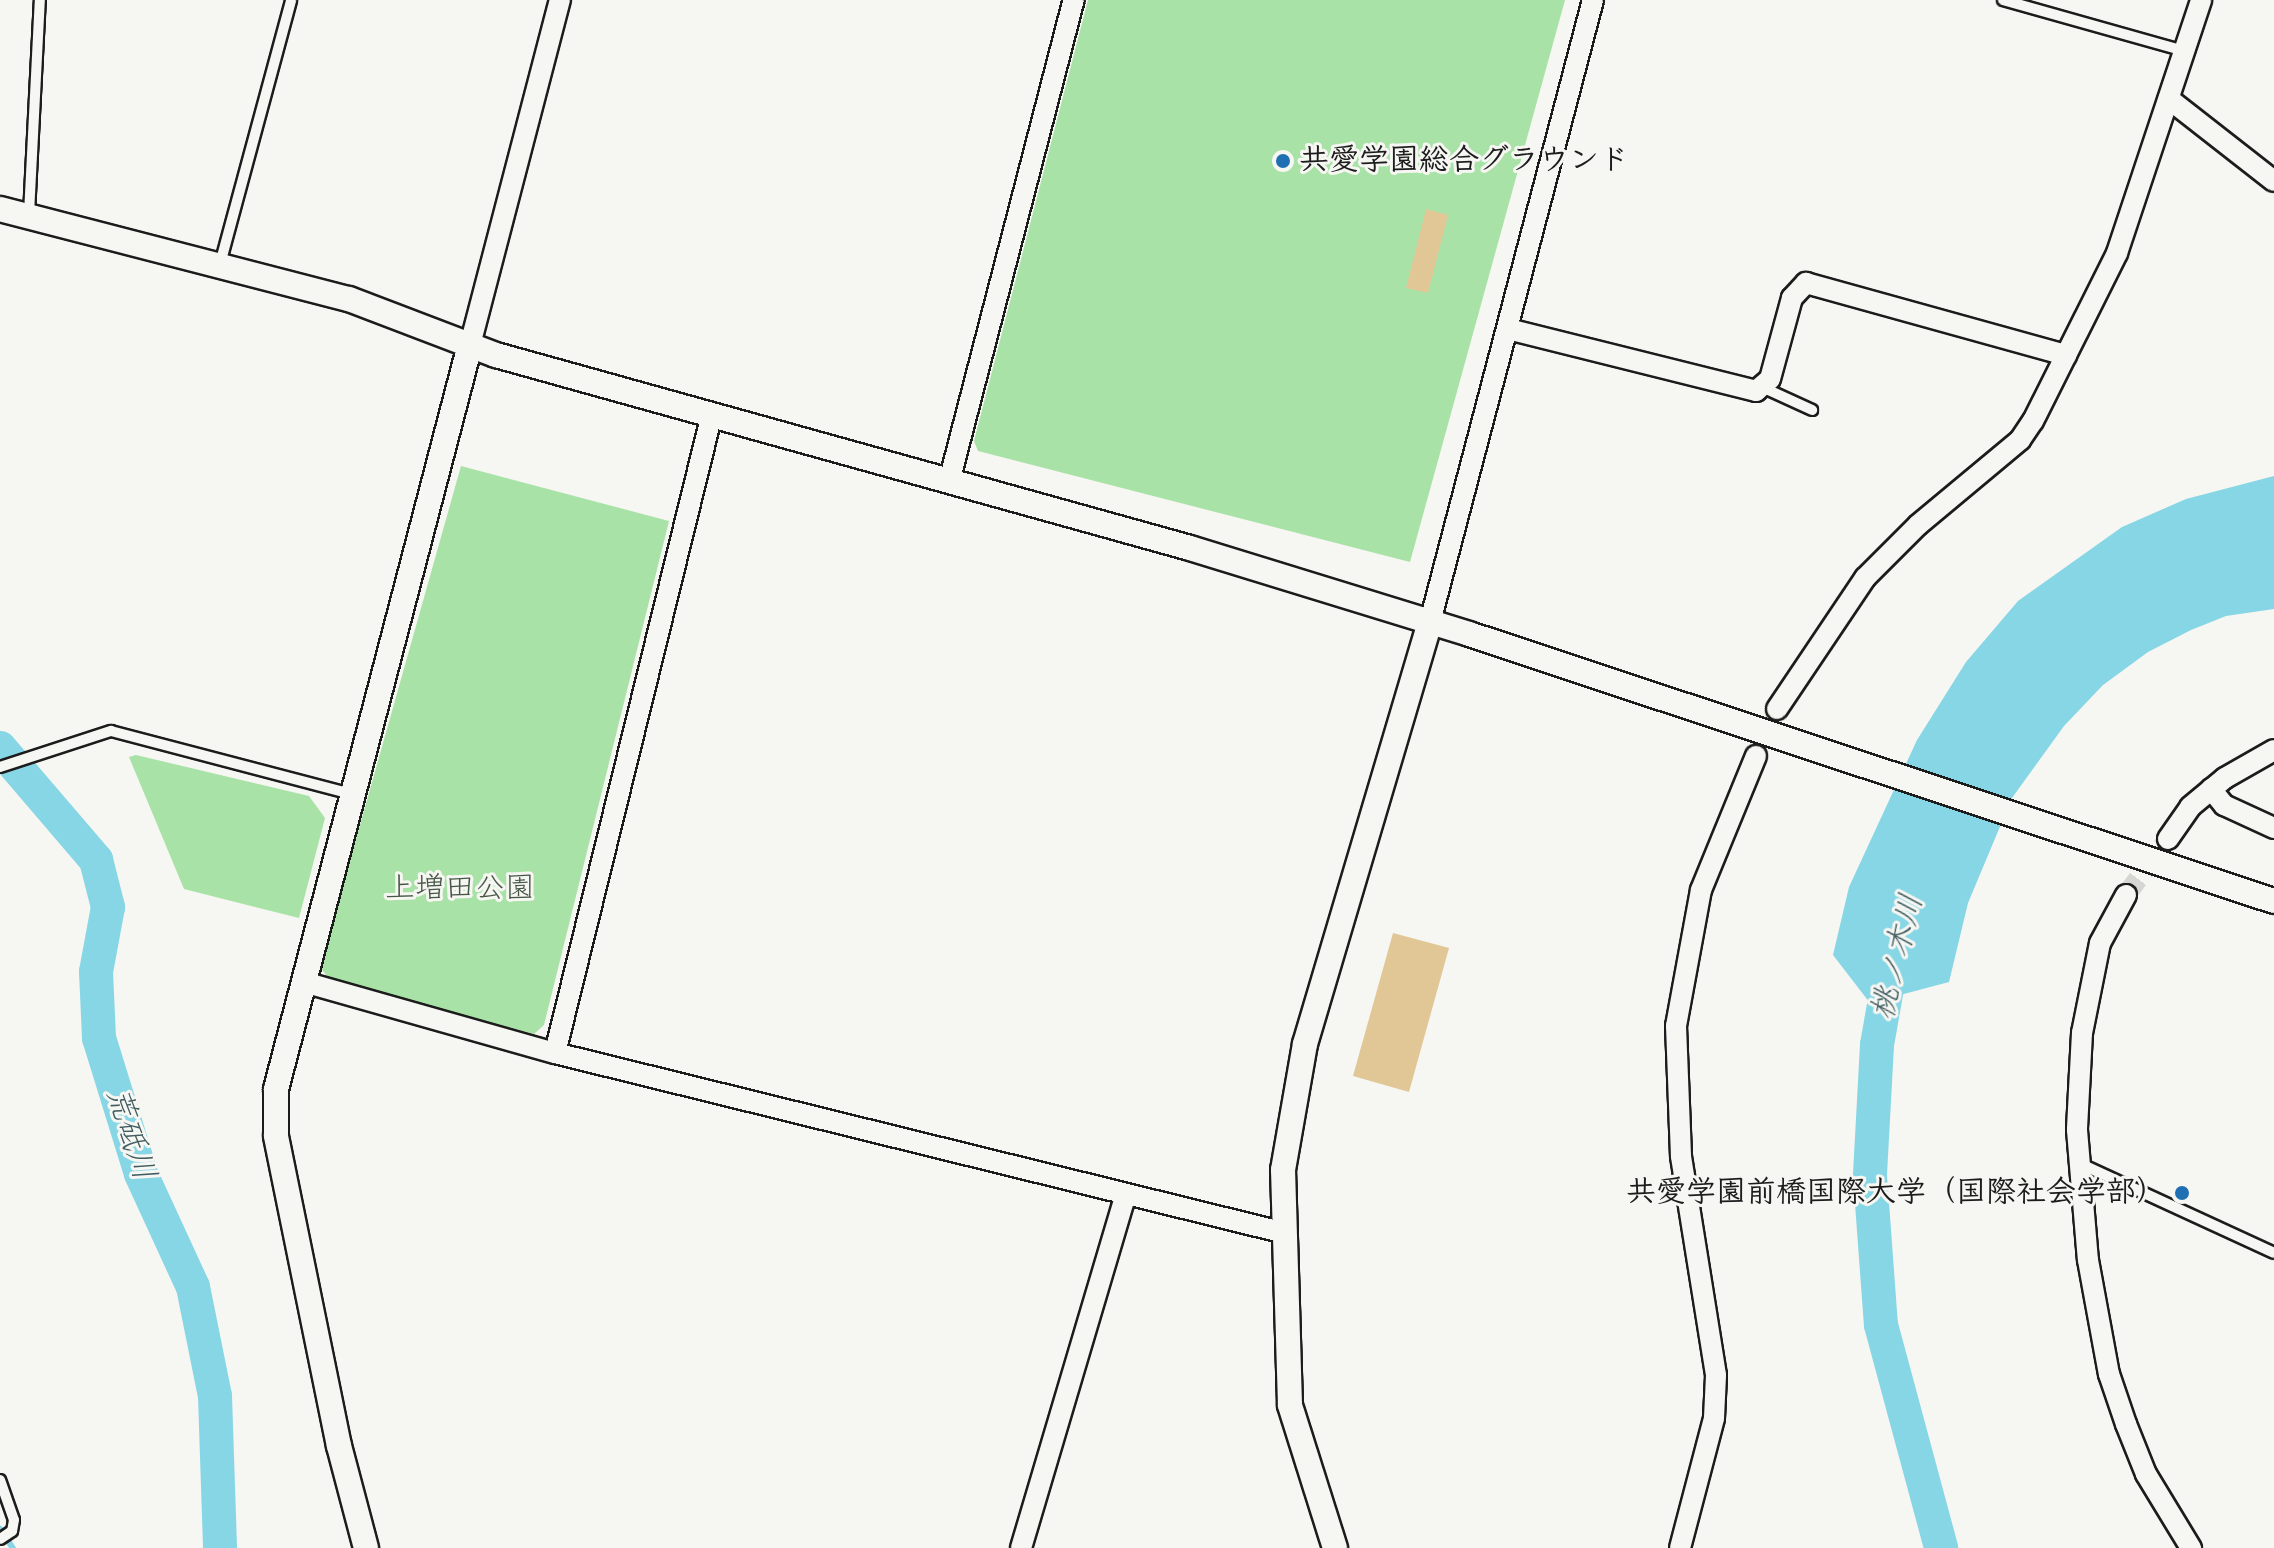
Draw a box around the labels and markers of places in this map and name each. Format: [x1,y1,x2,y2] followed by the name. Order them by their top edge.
[1299,143,1629,179] place label: 共愛学園総合グラウンド
[1274,152,1292,170] marker: 共愛学園総合グラウンド
[1626,1175,2166,1211] place label: 共愛学園前橋国際大学（国際社会学部）
[2173,1184,2191,1202] marker: 共愛学園前橋国際大学（国際社会学部）

